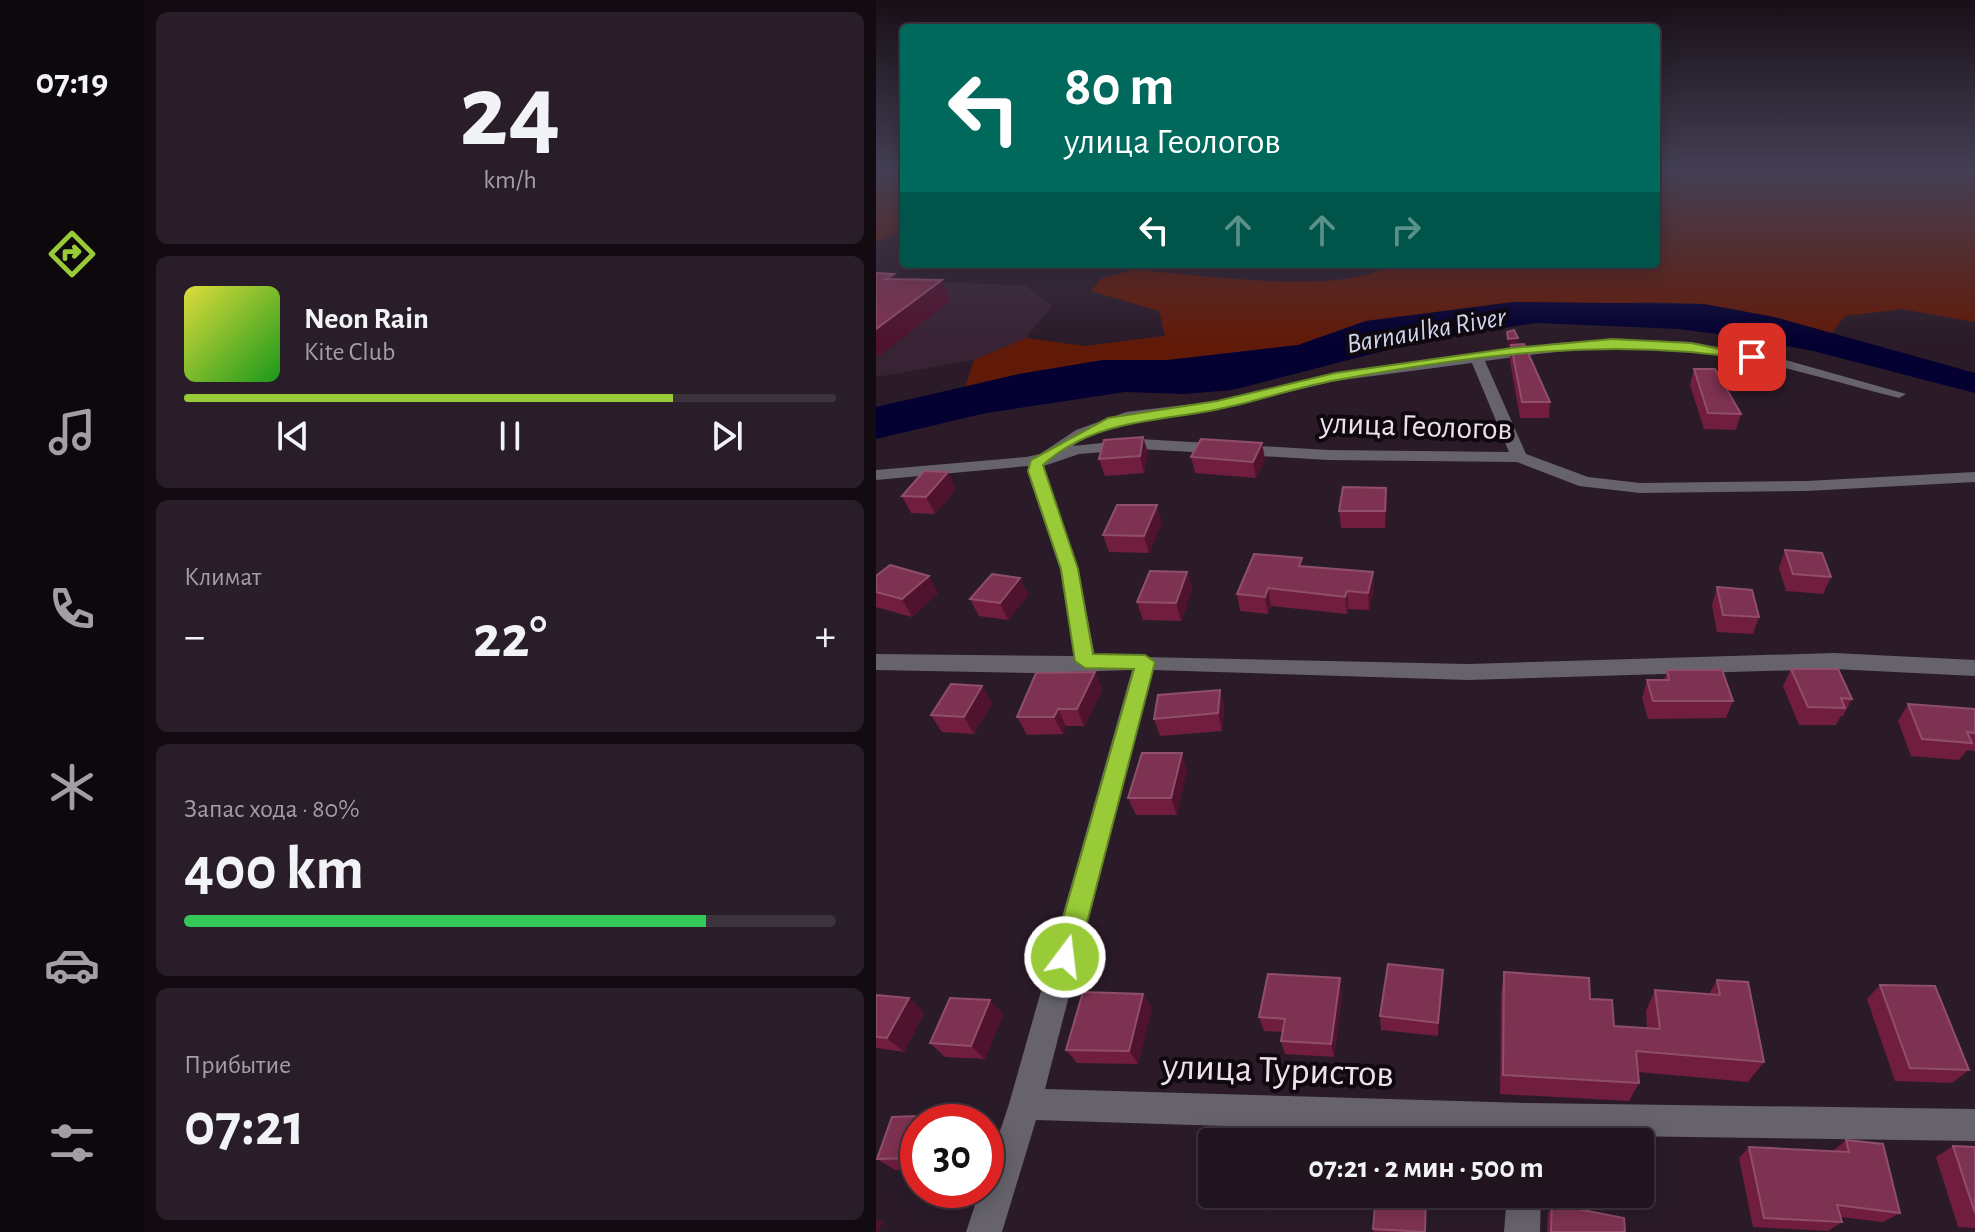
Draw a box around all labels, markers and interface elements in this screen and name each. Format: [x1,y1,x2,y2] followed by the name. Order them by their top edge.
[932,56,1036,160] icon: left
[1064,59,1174,115] text: 80 m
[459,61,561,165] text: 24
[36,64,108,100] text: 07:19
[1064,124,1281,160] text: улица Геологов
[483,167,537,193] text: km/h
[1132,208,1176,252] icon: left
[1216,208,1260,252] icon: ahead
[1300,208,1344,252] icon: ahead
[1384,208,1428,252] icon: right
[44,226,100,282] icon: directions
[1344,303,1509,359] water label: Barnaulka River
[304,304,429,334] text: Neon Rain
[1718,323,1786,391] pin
[1730,335,1774,379] icon: arrive
[304,339,395,365] text: Kite Club
[44,404,100,460] icon: music
[1318,407,1513,445] street label: улица Геологов
[271,414,315,458] icon: previous
[488,414,532,458] icon: pause
[705,414,749,458] icon: next
[184,564,261,590] text: Климат
[44,581,100,637] icon: phone
[473,608,547,668] text: 22°
[184,615,205,659] text: −
[815,615,836,659] text: +
[44,759,100,815] icon: climate
[184,796,360,822] text: Запас хода · 80%
[184,840,364,900] text: 400 km
[1023,915,1107,999] position arrow
[44,937,100,993] icon: car
[1160,1048,1394,1094] street label: улица Туристов
[184,1052,291,1078] text: Прибытие
[184,1096,305,1156] text: 07:21
[900,1104,1004,1208] speed limit sign: 30
[44,1115,100,1171] icon: filters
[1308,1153,1544,1183] text: 07:21 · 2 мин · 500 m

